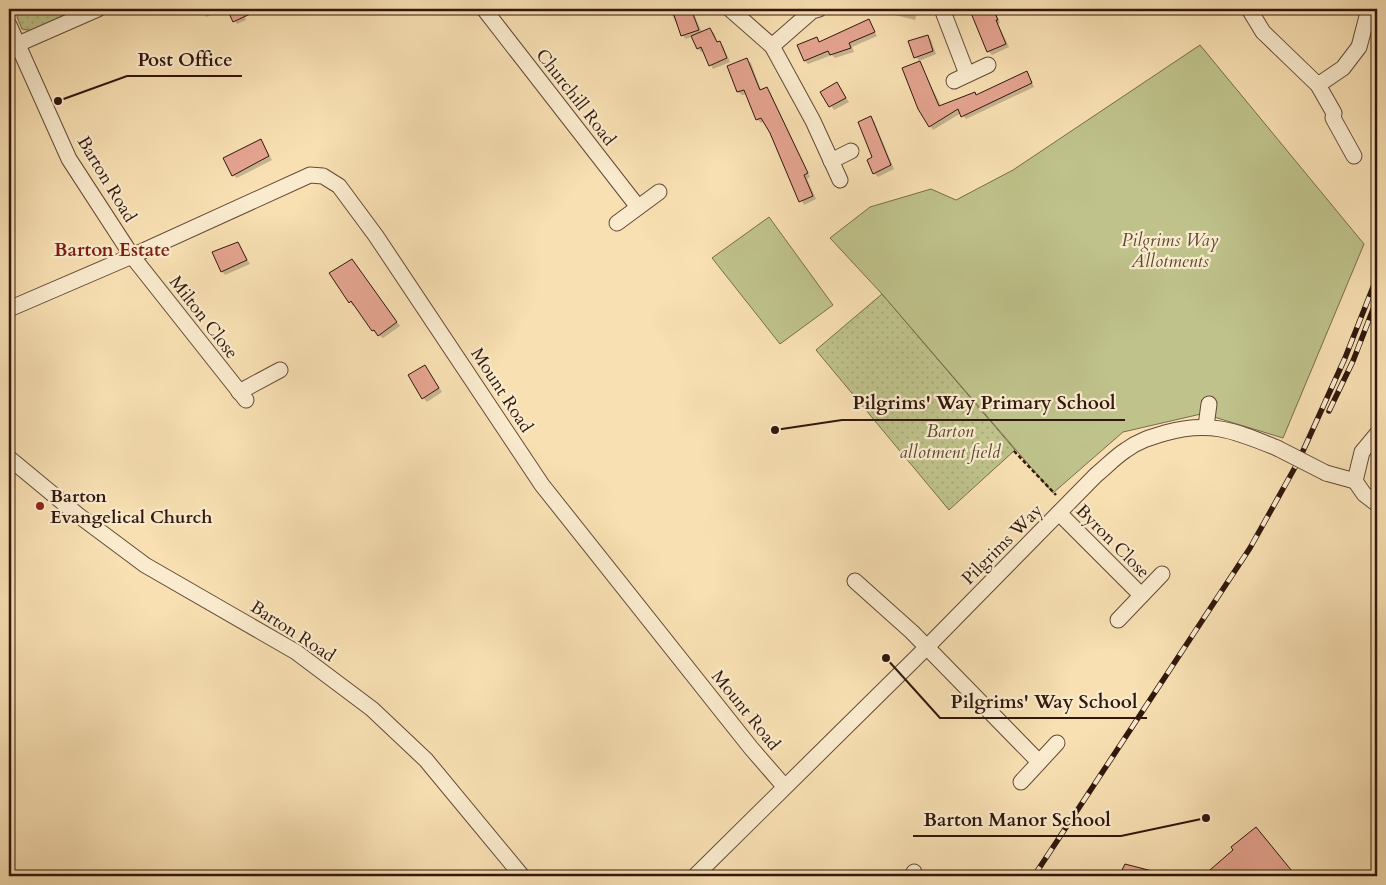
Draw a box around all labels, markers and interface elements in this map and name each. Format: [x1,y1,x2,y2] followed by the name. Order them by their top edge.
[127,42,242,76] callout: Post Office
[530,44,622,151] street label: Churchill Road
[137,47,233,73] text: Post Office
[71,131,142,227] street label: Barton Road
[1122,228,1219,274] park label: Pilgrims Way Allotments
[54,237,170,263] district label: Barton Estate
[163,270,244,364] street label: Milton Close
[465,343,539,438] street label: Mount Road
[842,386,1125,420] callout: Pilgrims' Way Primary School
[852,390,1116,416] text: Pilgrims' Way Primary School
[900,419,1002,465] park label: Barton allotment field
[50,484,212,530] place label: Barton Evangelical Church
[956,498,1049,590] street label: Pilgrims Way
[1070,499,1155,584] street label: Byron Close
[34,500,46,512] marker: Barton Evangelical Church
[245,595,340,668] street label: Barton Road
[705,665,786,756] street label: Mount Road
[940,684,1147,718] callout: Pilgrims' Way School
[951,689,1138,715] text: Pilgrims' Way School
[913,802,1121,836] callout: Barton Manor School
[923,807,1111,833] text: Barton Manor School

